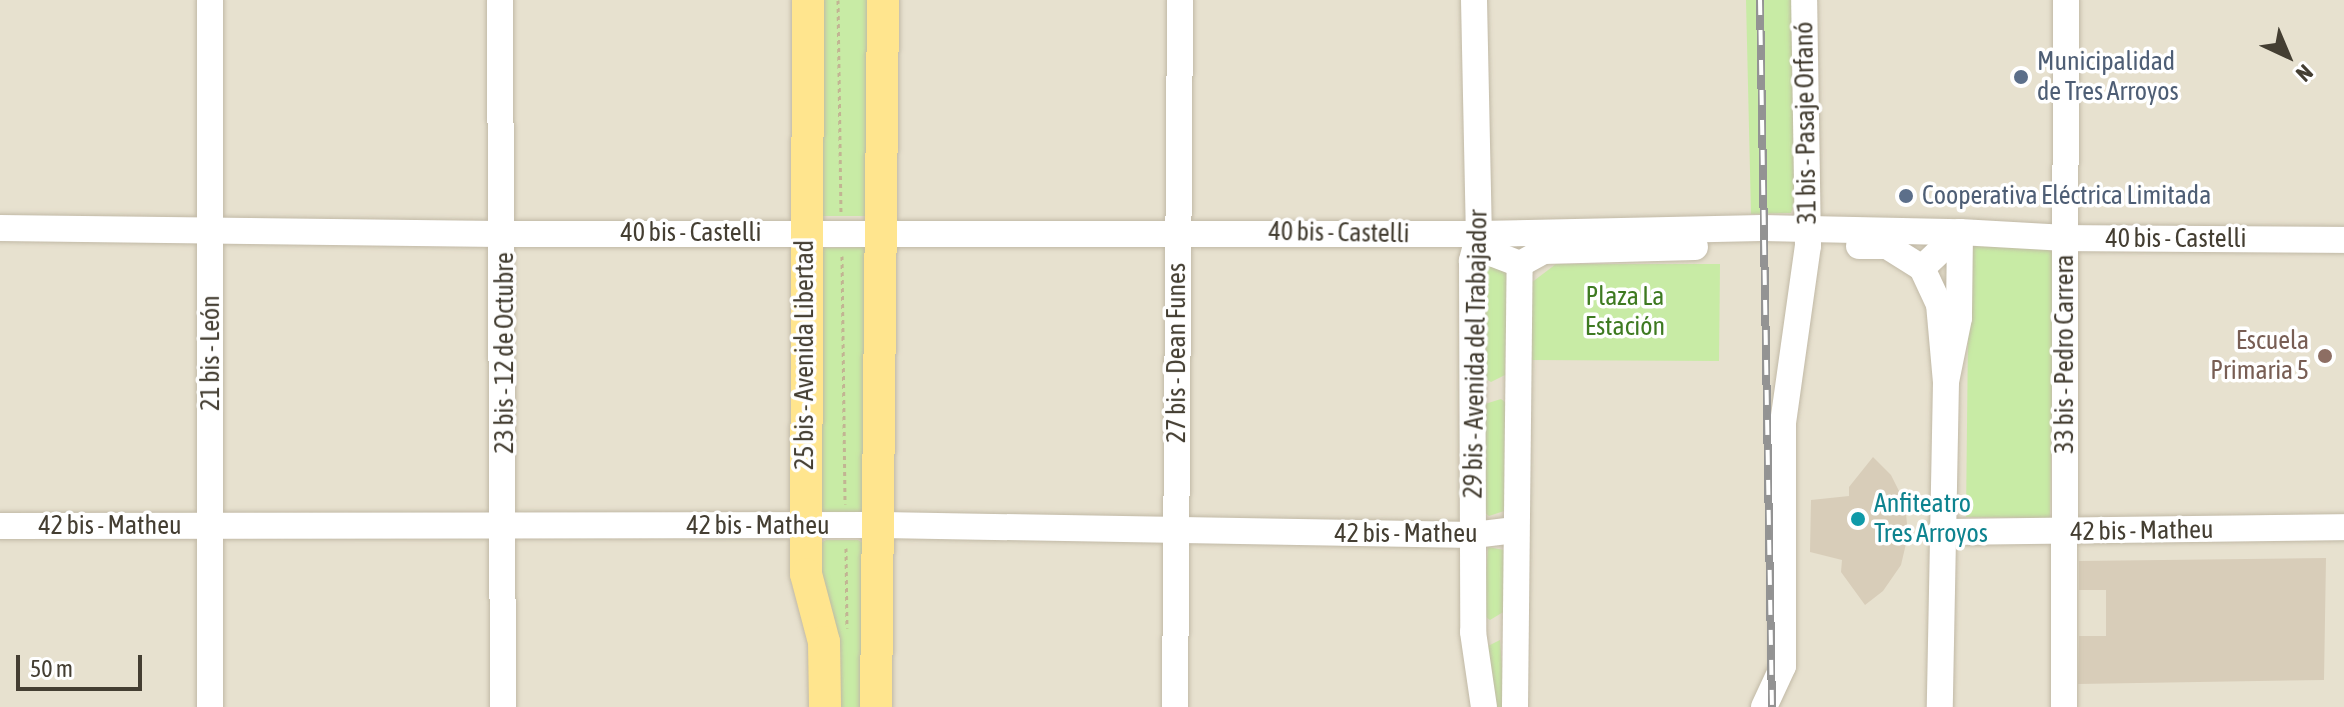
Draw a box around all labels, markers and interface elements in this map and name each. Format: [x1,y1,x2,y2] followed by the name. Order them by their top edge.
[2248,16,2328,96] north arrow
[1789,21,1823,225] street label: 31 bis - Pasaje Orfanó
[2037,46,2179,108] place label: Municipalidad de Tres Arroyos
[2291,59,2318,87] text: N
[2012,68,2030,86] marker: Municipalidad de Tres Arroyos
[1922,180,2211,212] place label: Cooperativa Eléctrica Limitada
[1897,187,1915,205] marker: Cooperativa Eléctrica Limitada
[1458,209,1494,499] street label: 29 bis - Avenida del Trabajador
[1268,216,1410,250] street label: 40 bis - Castelli
[621,217,761,249] street label: 40 bis - Castelli
[2106,223,2246,255] street label: 40 bis - Castelli
[789,240,821,470] street label: 25 bis - Avenida Libertad
[489,252,521,454] street label: 23 bis - 12 de Octubre
[2049,254,2081,454] street label: 33 bis - Pedro Carrera
[1161,263,1193,443] street label: 27 bis - Dean Funes
[1585,281,1665,342] park label: Plaza La Estación
[195,295,227,411] street label: 21 bis - León
[2210,325,2309,386] place label: Escuela Primaria 5
[2316,347,2334,365] marker: Escuela Primaria 5
[1874,488,1988,550] place label: Anfiteatro Tres Arroyos
[38,510,182,542] street label: 42 bis - Matheu
[686,510,830,542] street label: 42 bis - Matheu
[1849,510,1867,528] marker: Anfiteatro Tres Arroyos
[2070,514,2214,548] street label: 42 bis - Matheu
[1334,518,1478,550] street label: 42 bis - Matheu
[20,639,146,689] scale bar
[30,655,73,682] text: 50 m

